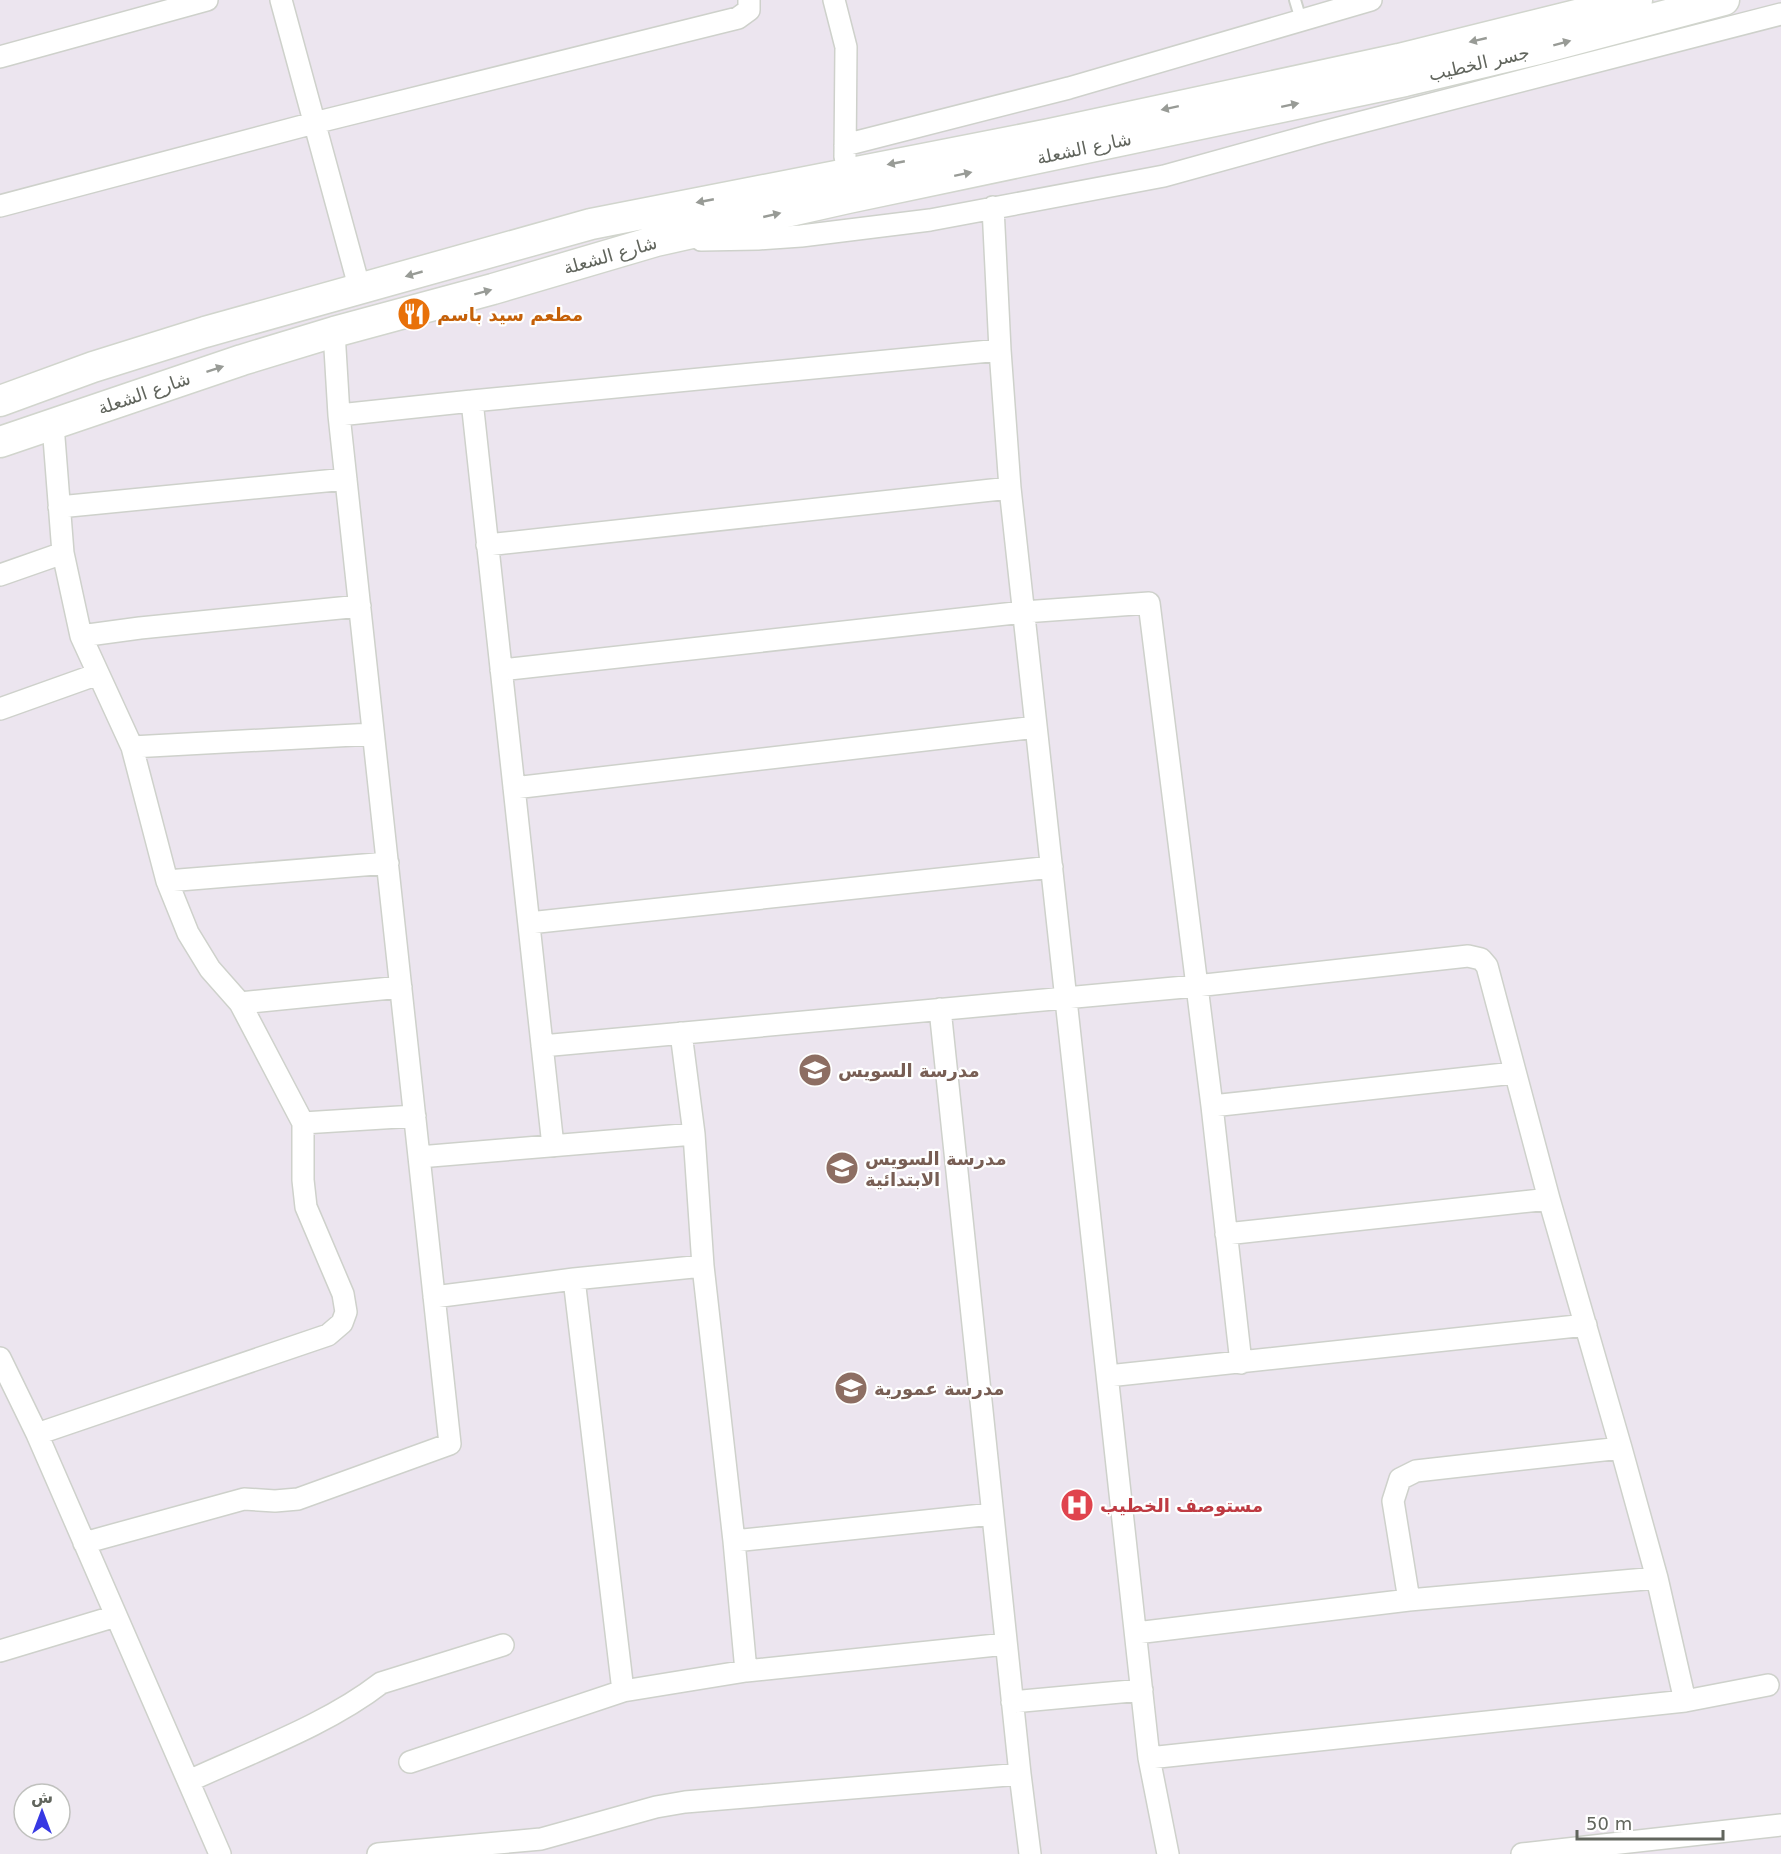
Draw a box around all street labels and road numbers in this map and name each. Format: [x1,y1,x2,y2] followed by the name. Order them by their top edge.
[1427,41,1532,86] street label: جسر الخطيب
[1035,128,1134,169] street label: شارع الشعلة
[561,232,660,279] street label: شارع الشعلة
[95,367,193,420] street label: شارع الشعلة

